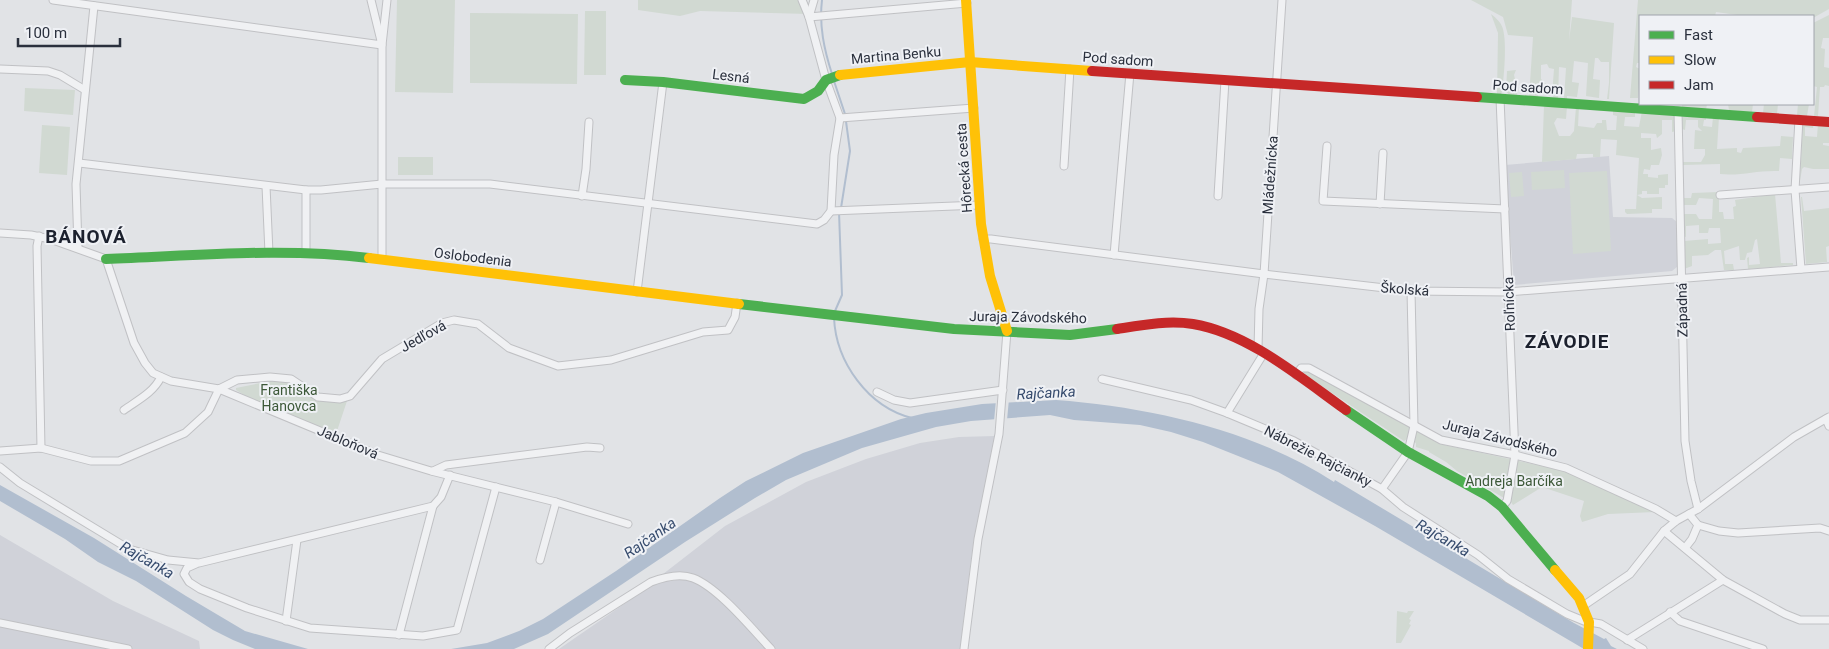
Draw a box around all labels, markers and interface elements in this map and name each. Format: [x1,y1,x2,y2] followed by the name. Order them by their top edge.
[18,15,120,47] scale bar
[1639,15,1814,105] legend
[25,24,67,42] text: 100 m
[1684,26,1713,44] text: Fast
[850,43,942,67] street label: Martina Benku
[1082,49,1154,69] street label: Pod sadom
[1684,51,1716,69] text: Slow
[711,66,751,86] street label: Lesná
[1684,76,1714,94] text: Jam
[1492,77,1564,97] street label: Pod sadom
[953,123,975,213] street label: Hôrecká cesta
[1259,135,1281,215] street label: Mládežnícka
[45,225,127,248] district label: BÁNOVÁ
[433,244,513,270] street label: Oslobodenia
[1500,277,1518,331] street label: Roľnícka
[1380,278,1430,299] street label: Školská
[1674,282,1690,338] street label: Západná
[969,308,1087,326] street label: Juraja Závodského
[397,317,449,355] street label: Jedľová
[1525,330,1609,353] district label: ZÁVODIE
[260,382,318,414] park label: Františka Hanovca
[1016,382,1076,404] water label: Rajčanka
[1441,416,1559,460] street label: Juraja Závodského
[315,422,381,462] street label: Jabloňová
[1262,422,1375,490] street label: Nábrežie Rajčianky
[1465,473,1563,489] park label: Andreja Barčíka
[621,514,679,562] water label: Rajčanka
[1413,515,1473,561] water label: Rajčanka
[117,537,177,583] water label: Rajčanka

